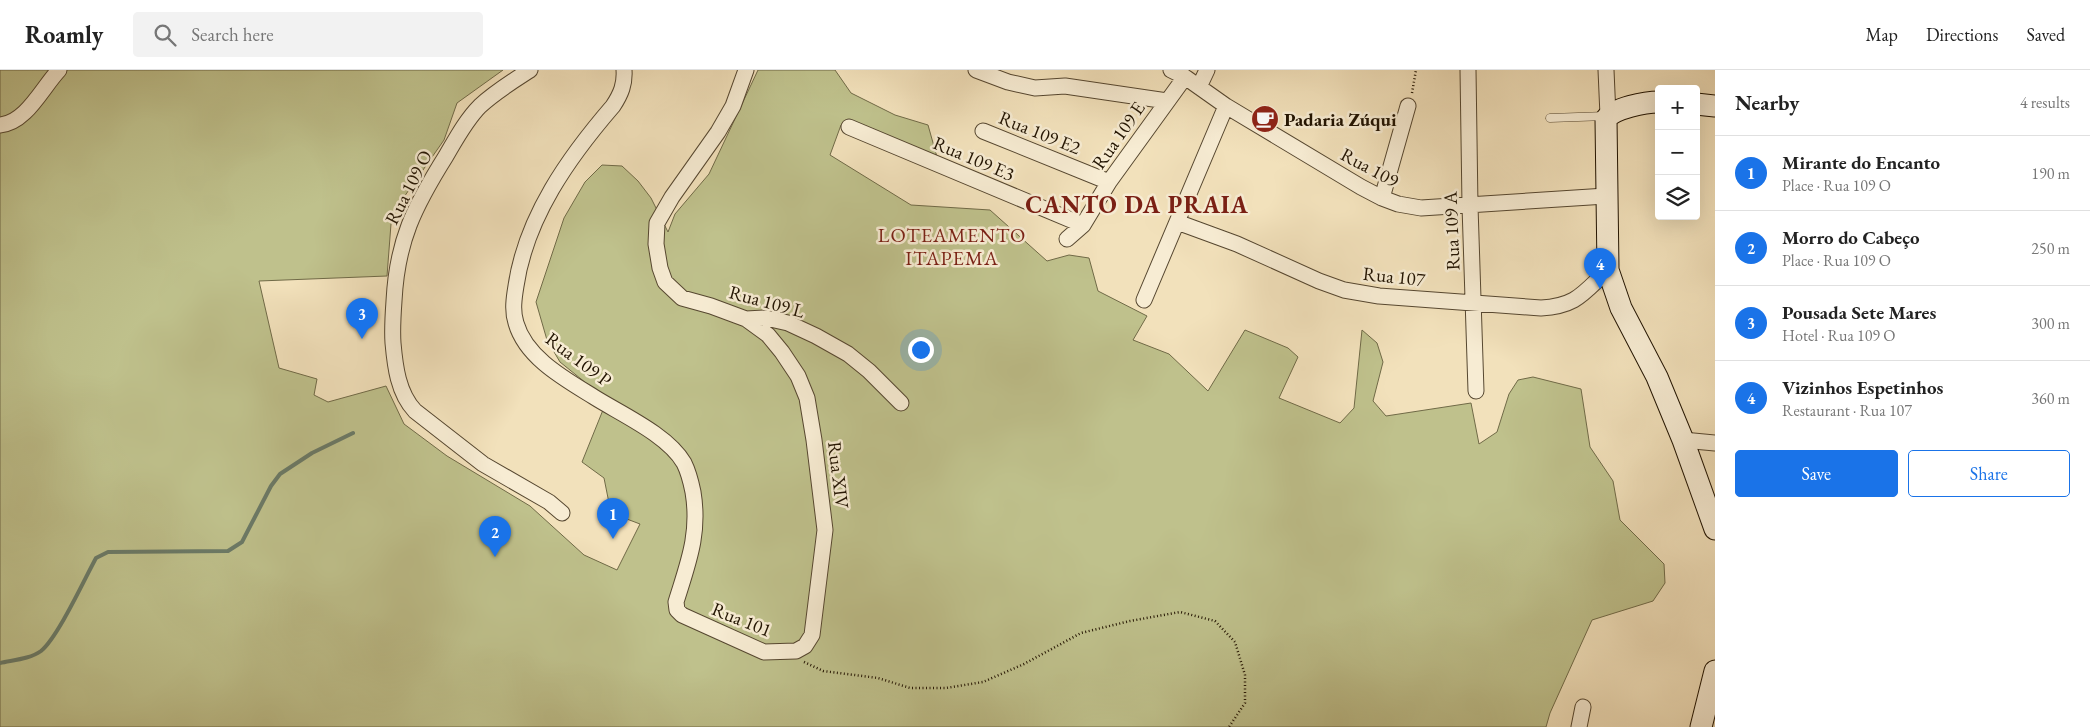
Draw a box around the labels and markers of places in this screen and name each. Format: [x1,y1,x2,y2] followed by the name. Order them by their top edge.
[1250,104,1280,134] cafe icon: Padaria Zúqui
[1284,107,1397,132] place label: Padaria Zúqui
[1584,248,1616,289] pin: 4
[346,298,378,339] pin: 3
[597,498,629,539] pin: 1
[479,516,511,557] pin: 2

